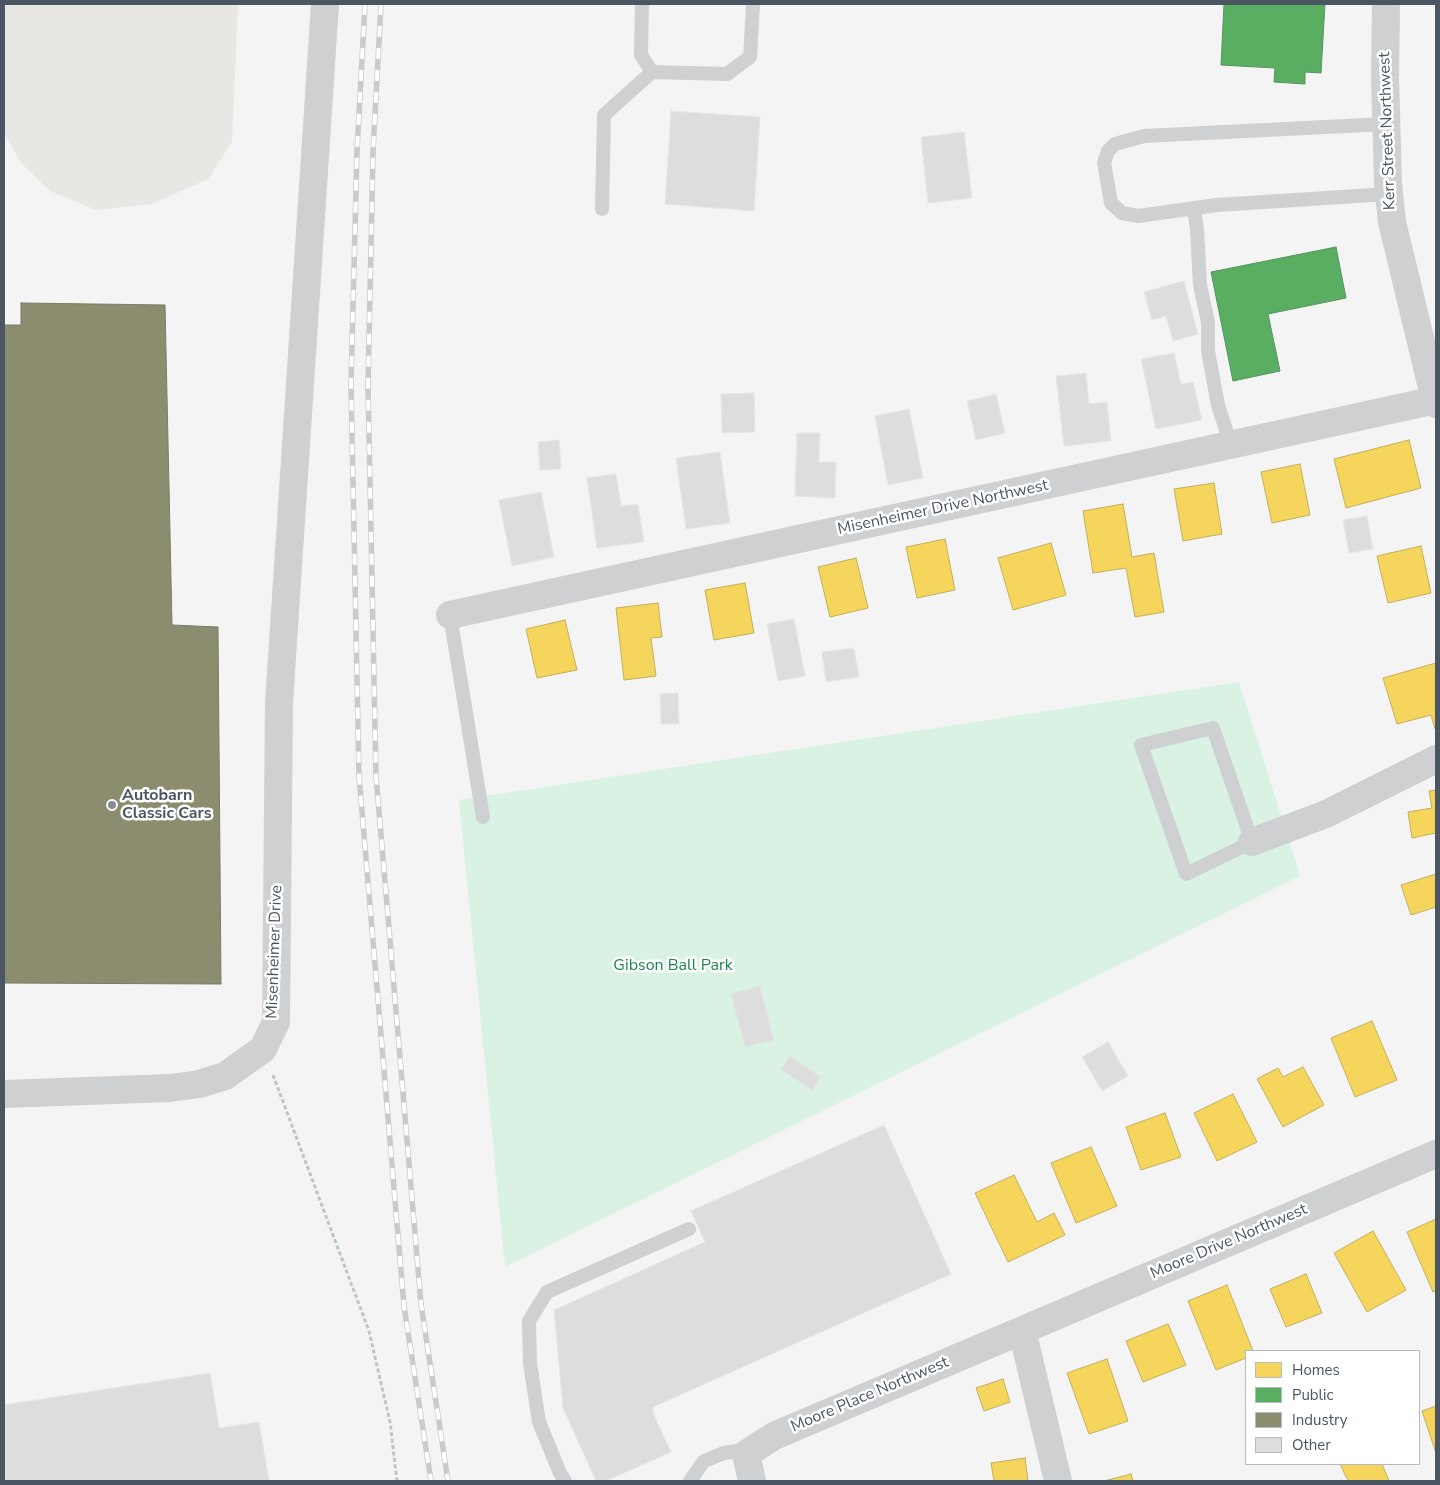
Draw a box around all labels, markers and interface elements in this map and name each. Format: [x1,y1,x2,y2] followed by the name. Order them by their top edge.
[1376,52,1400,210] street label: Kerr Street Northwest
[836,476,1050,540] street label: Misenheimer Drive Northwest
[122,786,212,824] place label: Autobarn Classic Cars
[106,799,118,811] marker: Autobarn Classic Cars
[263,885,287,1019] street label: Misenheimer Drive
[613,956,733,976] park label: Gibson Ball Park
[1148,1200,1310,1284] street label: Moore Drive Northwest
[1245,1350,1420,1465] legend
[788,1353,952,1437] street label: Moore Place Northwest
[1292,1360,1340,1380] text: Homes
[1292,1385,1333,1405] text: Public
[1292,1410,1347,1430] text: Industry
[1292,1435,1331,1455] text: Other

